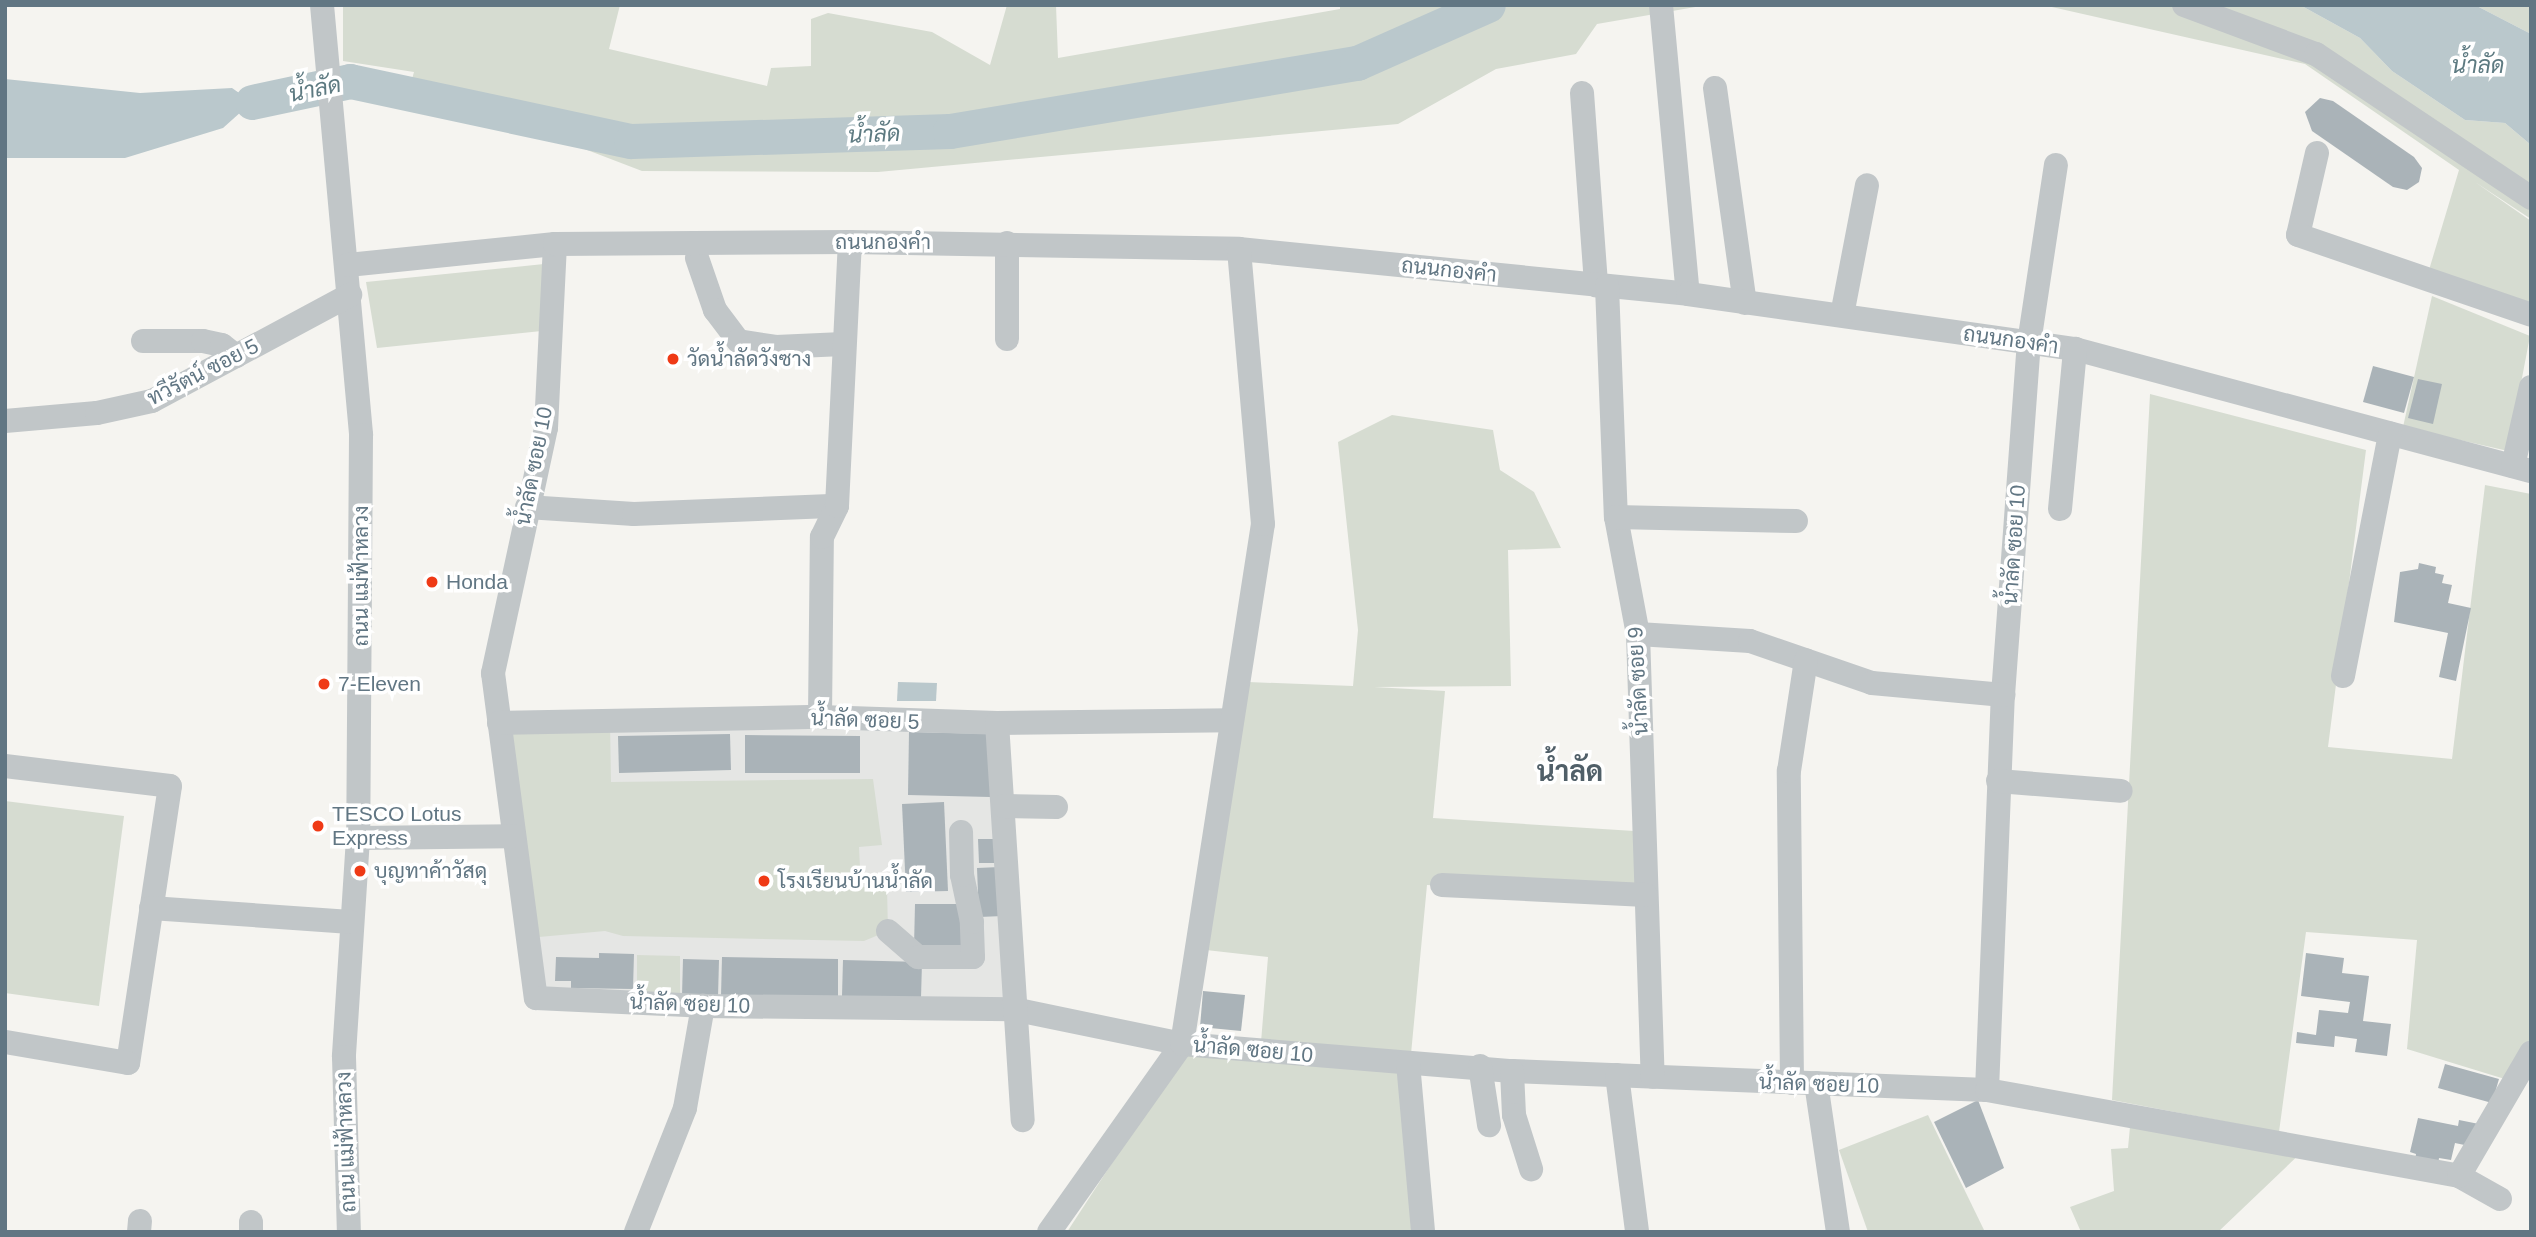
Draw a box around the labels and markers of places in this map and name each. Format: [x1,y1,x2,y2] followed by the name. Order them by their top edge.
[687,346,811,372] place label: วัดน้ำลัดวังซาง
[665,351,681,367] marker: วัดน้ำลัดวังซาง
[446,569,508,595] place label: Honda
[424,574,440,590] marker: Honda
[338,671,421,697] place label: 7-Eleven
[316,676,332,692] marker: 7-Eleven
[332,801,462,851] place label: TESCO Lotus Express
[310,818,326,834] marker: TESCO Lotus Express
[374,858,487,884] place label: บุญทาค้าวัสดุ
[352,863,368,879] marker: บุญทาค้าวัสดุ
[778,868,933,894] place label: โรงเรียนบ้านน้ำลัด
[756,873,772,889] marker: โรงเรียนบ้านน้ำลัด

